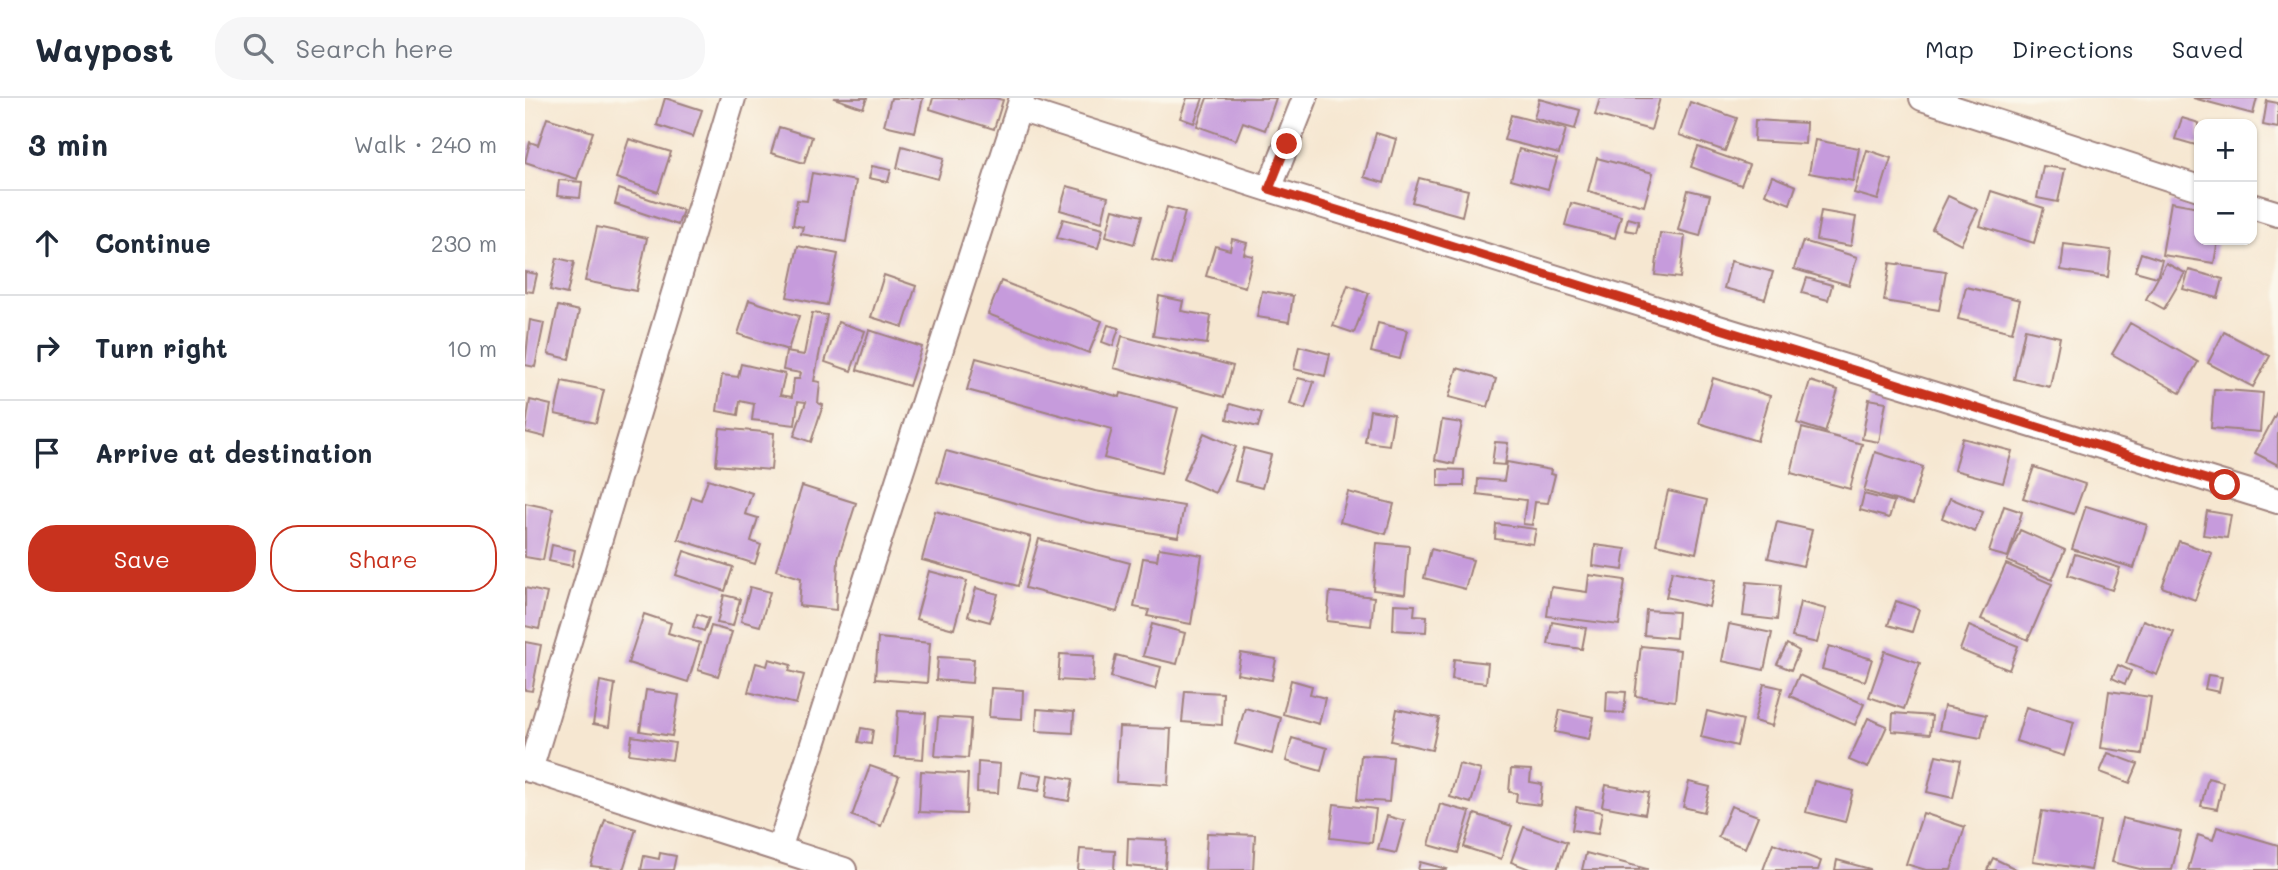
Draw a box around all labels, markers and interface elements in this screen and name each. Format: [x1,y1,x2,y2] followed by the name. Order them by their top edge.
[215,17,705,80] search box
[35,27,173,70] text: Waypost
[239,29,277,67] icon: search
[295,31,454,65] text: Search here
[1925,33,1974,64] text: Map
[2012,33,2134,64] text: Directions
[2172,33,2243,64] text: Saved
[2194,119,2257,245] map controls
[2194,119,2257,182] button: +
[28,124,108,164] text: 3 min
[1271,128,1302,159] route end
[354,129,497,159] text: Walk · 240 m
[2194,182,2257,245] button: −
[28,224,66,262] icon: ahead
[95,226,211,260] text: Continue
[431,228,497,258] text: 230 m
[28,329,66,367] icon: right
[95,331,228,365] text: Turn right
[447,333,497,363] text: 10 m
[28,434,66,472] icon: arrive
[95,436,372,470] text: Arrive at destination
[2209,469,2240,500] route start
[28,525,256,592] button: Save
[270,525,497,592] button: Share

